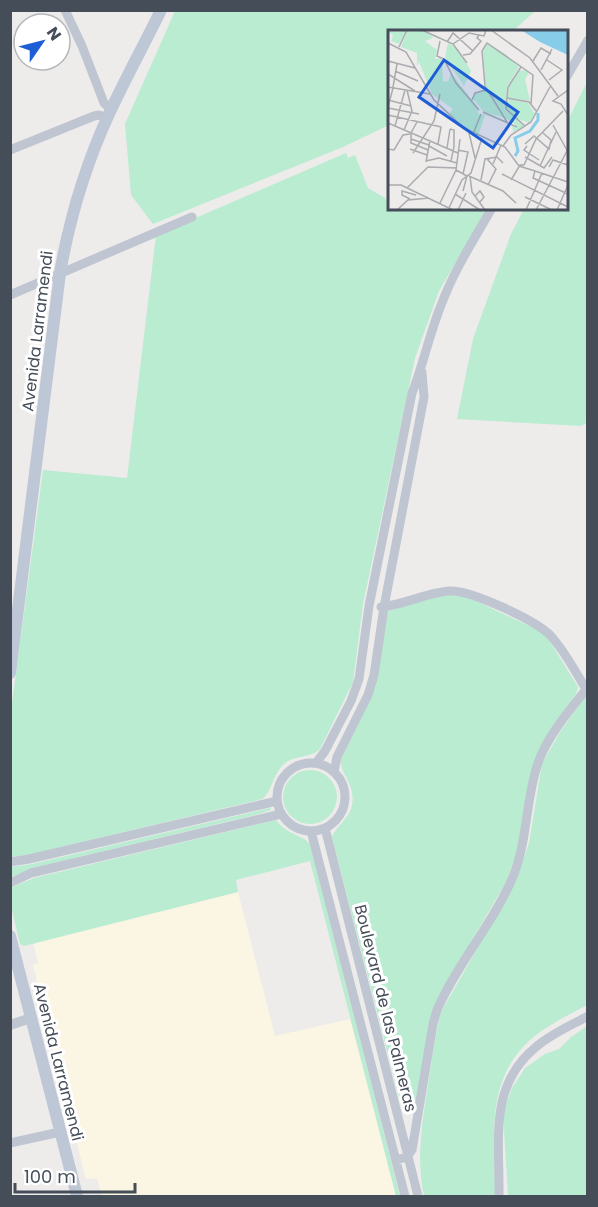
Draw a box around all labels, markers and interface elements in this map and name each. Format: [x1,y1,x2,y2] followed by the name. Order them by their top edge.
[12,12,72,72] north arrow
[41,22,67,45] text: N
[388,30,568,210] inset map
[16,249,59,413] street label: Avenida Larramendi
[349,902,422,1114] street label: Boulevard de las Palmeras
[28,981,89,1143] street label: Avenida Larramendi
[15,1156,135,1194] scale bar
[24,1164,76,1189] text: 100 m

